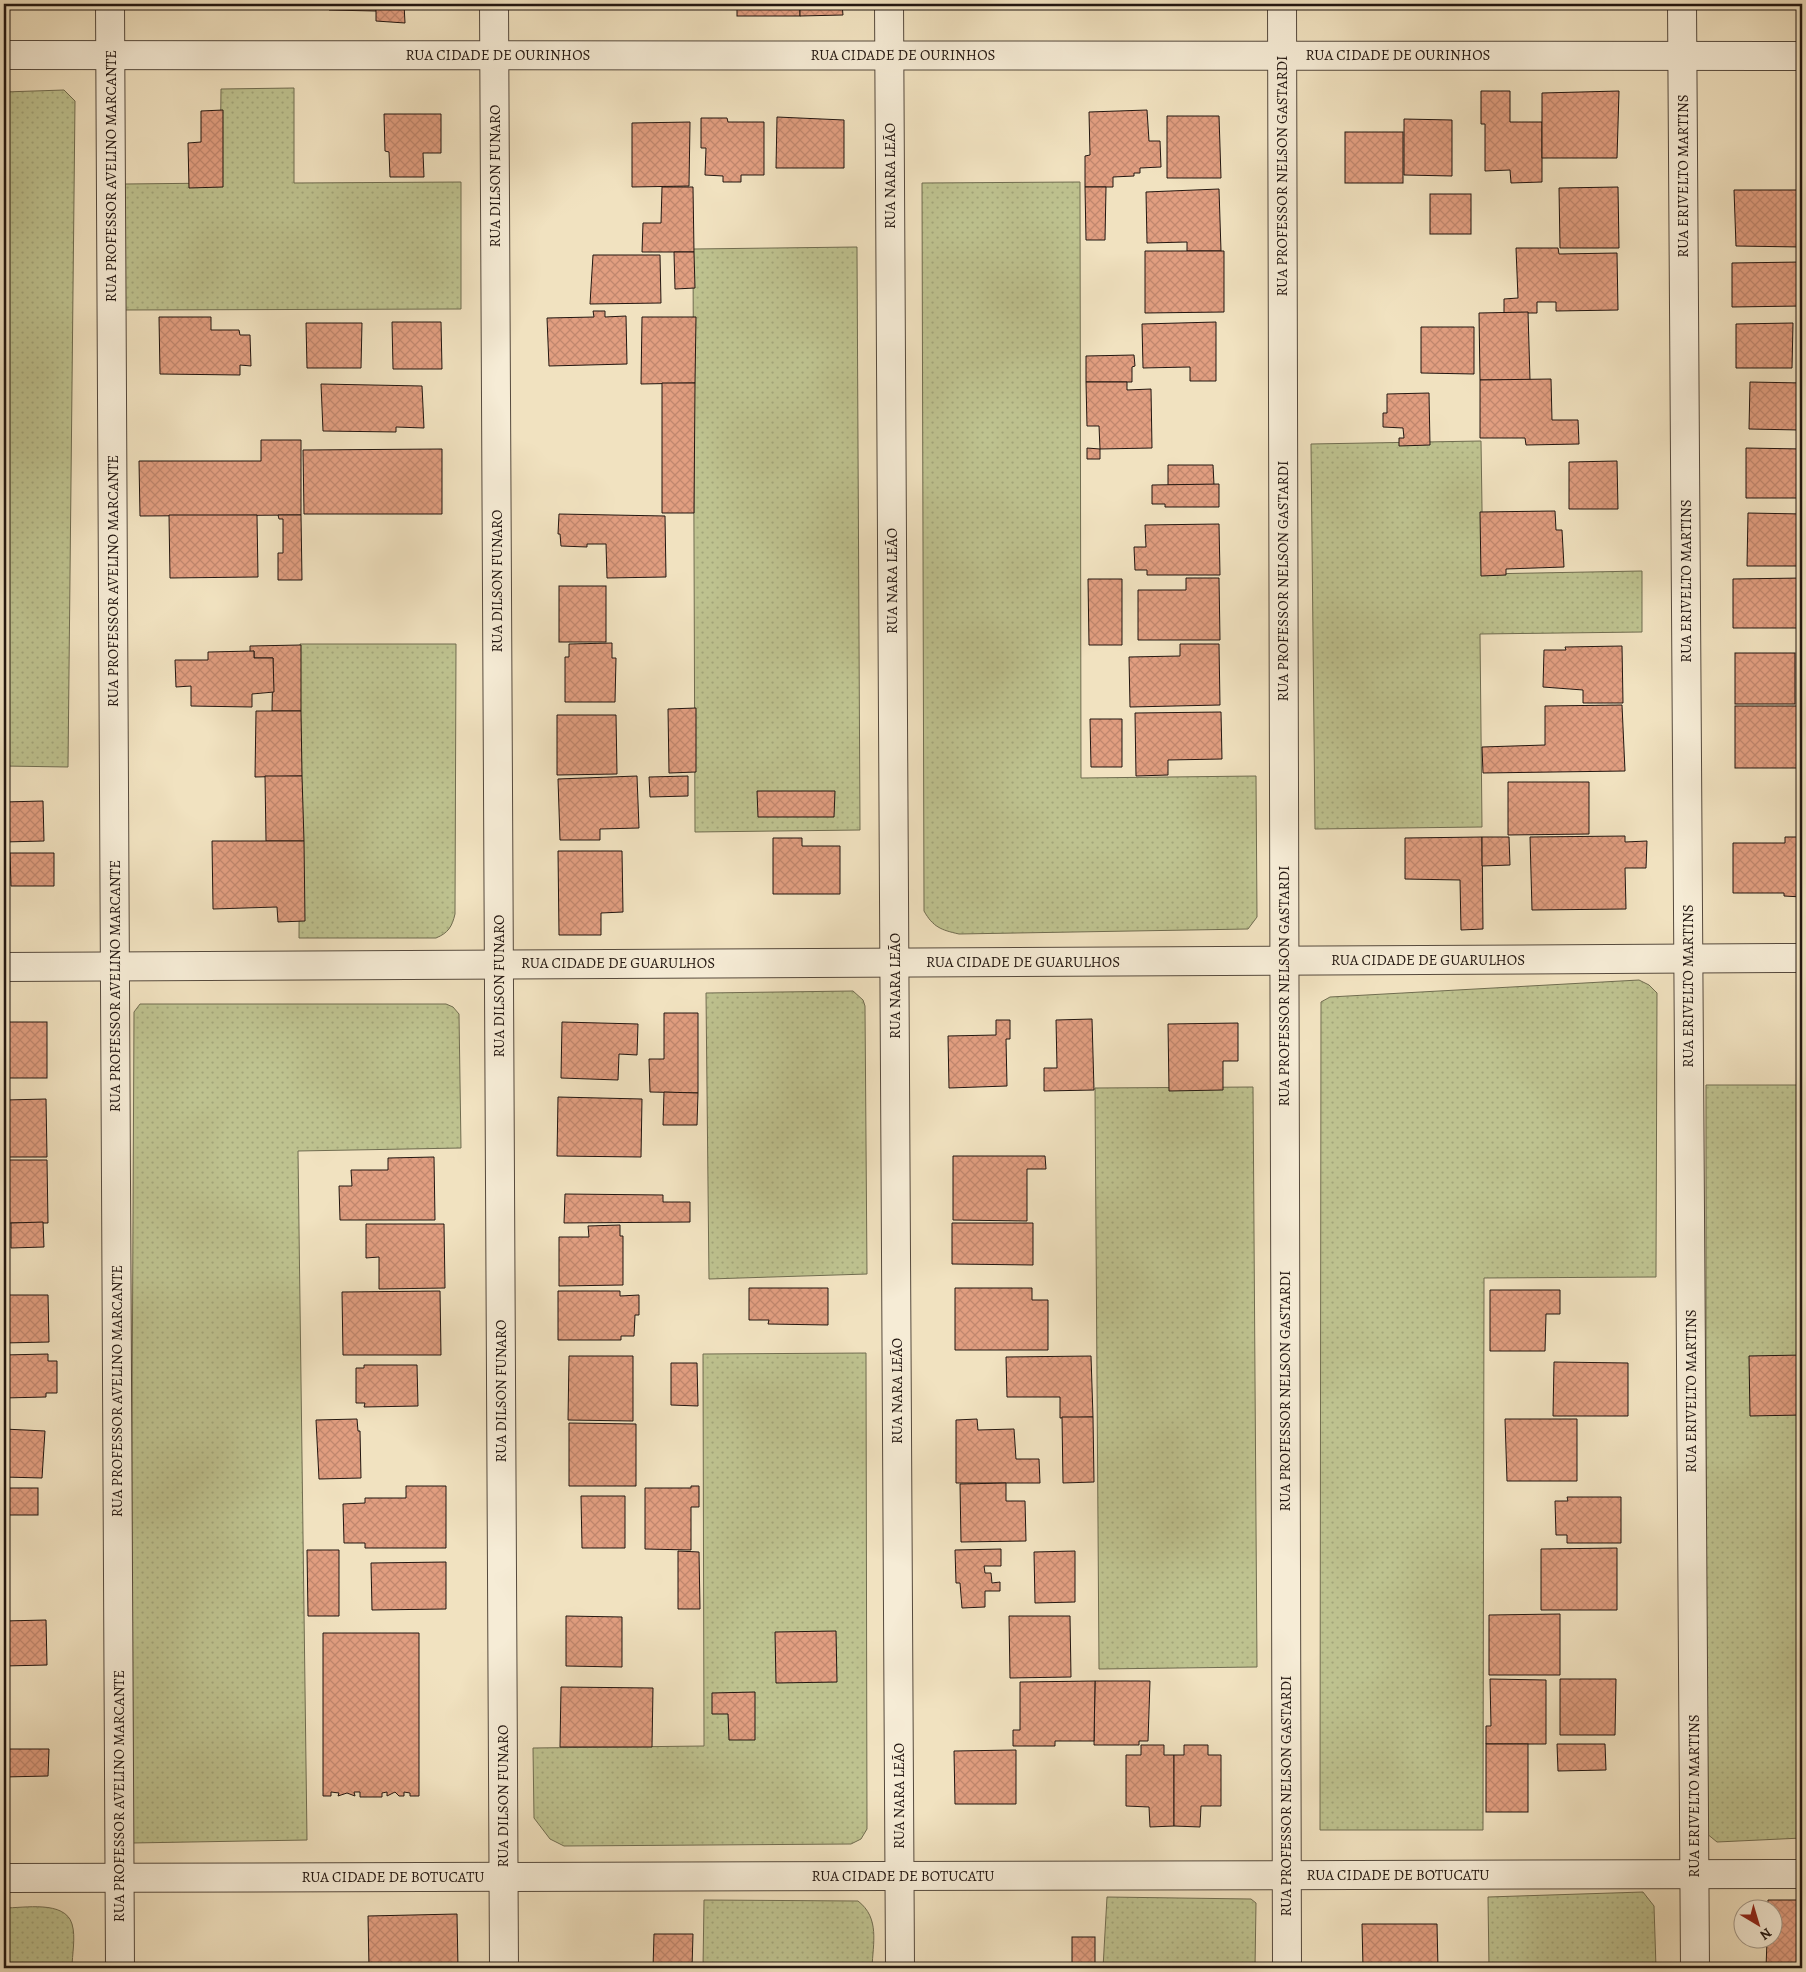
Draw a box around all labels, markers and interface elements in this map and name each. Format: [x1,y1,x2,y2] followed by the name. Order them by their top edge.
[406,45,590,65] street label: RUA CIDADE DE OURINHOS
[811,45,995,65] street label: RUA CIDADE DE OURINHOS
[1306,45,1490,65] street label: RUA CIDADE DE OURINHOS
[101,50,121,302] street label: RUA PROFESSOR AVELINO MARCANTE
[1272,55,1292,297] street label: RUA PROFESSOR NELSON GASTARDI
[1673,94,1693,258] street label: RUA ERIVELTO MARTINS
[485,105,505,248] street label: RUA DILSON FUNARO
[880,123,900,229] street label: RUA NARA LEÃO
[103,455,123,707] street label: RUA PROFESSOR AVELINO MARCANTE
[1273,460,1293,702] street label: RUA PROFESSOR NELSON GASTARDI
[1676,499,1696,663] street label: RUA ERIVELTO MARTINS
[487,510,507,653] street label: RUA DILSON FUNARO
[882,528,902,634] street label: RUA NARA LEÃO
[105,860,125,1112] street label: RUA PROFESSOR AVELINO MARCANTE
[1274,865,1294,1107] street label: RUA PROFESSOR NELSON GASTARDI
[1678,904,1698,1068] street label: RUA ERIVELTO MARTINS
[489,915,509,1058] street label: RUA DILSON FUNARO
[885,933,905,1039] street label: RUA NARA LEÃO
[1331,950,1525,970] street label: RUA CIDADE DE GUARULHOS
[926,952,1120,972] street label: RUA CIDADE DE GUARULHOS
[521,953,715,973] street label: RUA CIDADE DE GUARULHOS
[107,1265,127,1517] street label: RUA PROFESSOR AVELINO MARCANTE
[1275,1270,1295,1512] street label: RUA PROFESSOR NELSON GASTARDI
[1681,1309,1701,1473] street label: RUA ERIVELTO MARTINS
[491,1320,511,1463] street label: RUA DILSON FUNARO
[887,1338,907,1444] street label: RUA NARA LEÃO
[109,1670,129,1922] street label: RUA PROFESSOR AVELINO MARCANTE
[1276,1675,1296,1917] street label: RUA PROFESSOR NELSON GASTARDI
[1684,1714,1704,1878] street label: RUA ERIVELTO MARTINS
[493,1725,513,1868] street label: RUA DILSON FUNARO
[889,1743,909,1849] street label: RUA NARA LEÃO
[1306,1865,1490,1885] street label: RUA CIDADE DE BOTUCATU
[811,1866,995,1886] street label: RUA CIDADE DE BOTUCATU
[301,1867,485,1887] street label: RUA CIDADE DE BOTUCATU
[1734,1900,1784,1950] north arrow
[1756,1923,1776,1944] text: N

